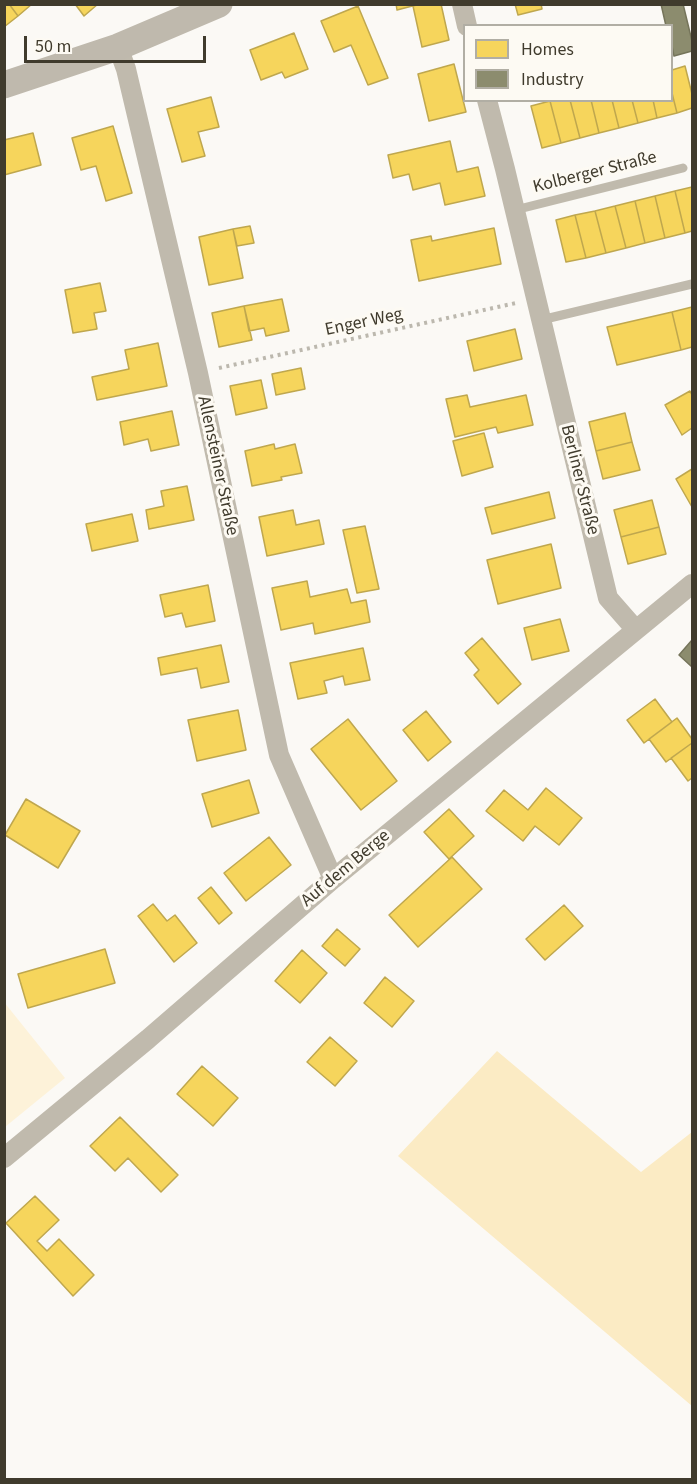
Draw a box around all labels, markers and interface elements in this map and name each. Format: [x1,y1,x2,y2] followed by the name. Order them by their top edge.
[27,24,208,62] scale bar
[463,24,673,102] legend
[35,34,71,59] text: 50 m
[521,37,574,62] text: Homes
[521,67,584,92] text: Industry
[531,147,659,199] street label: Kolberger Straße
[323,304,405,342] street label: Enger Weg
[192,394,242,538] street label: Allensteiner Straße
[555,423,603,537] street label: Berliner Straße
[297,826,395,912] street label: Auf dem Berge

